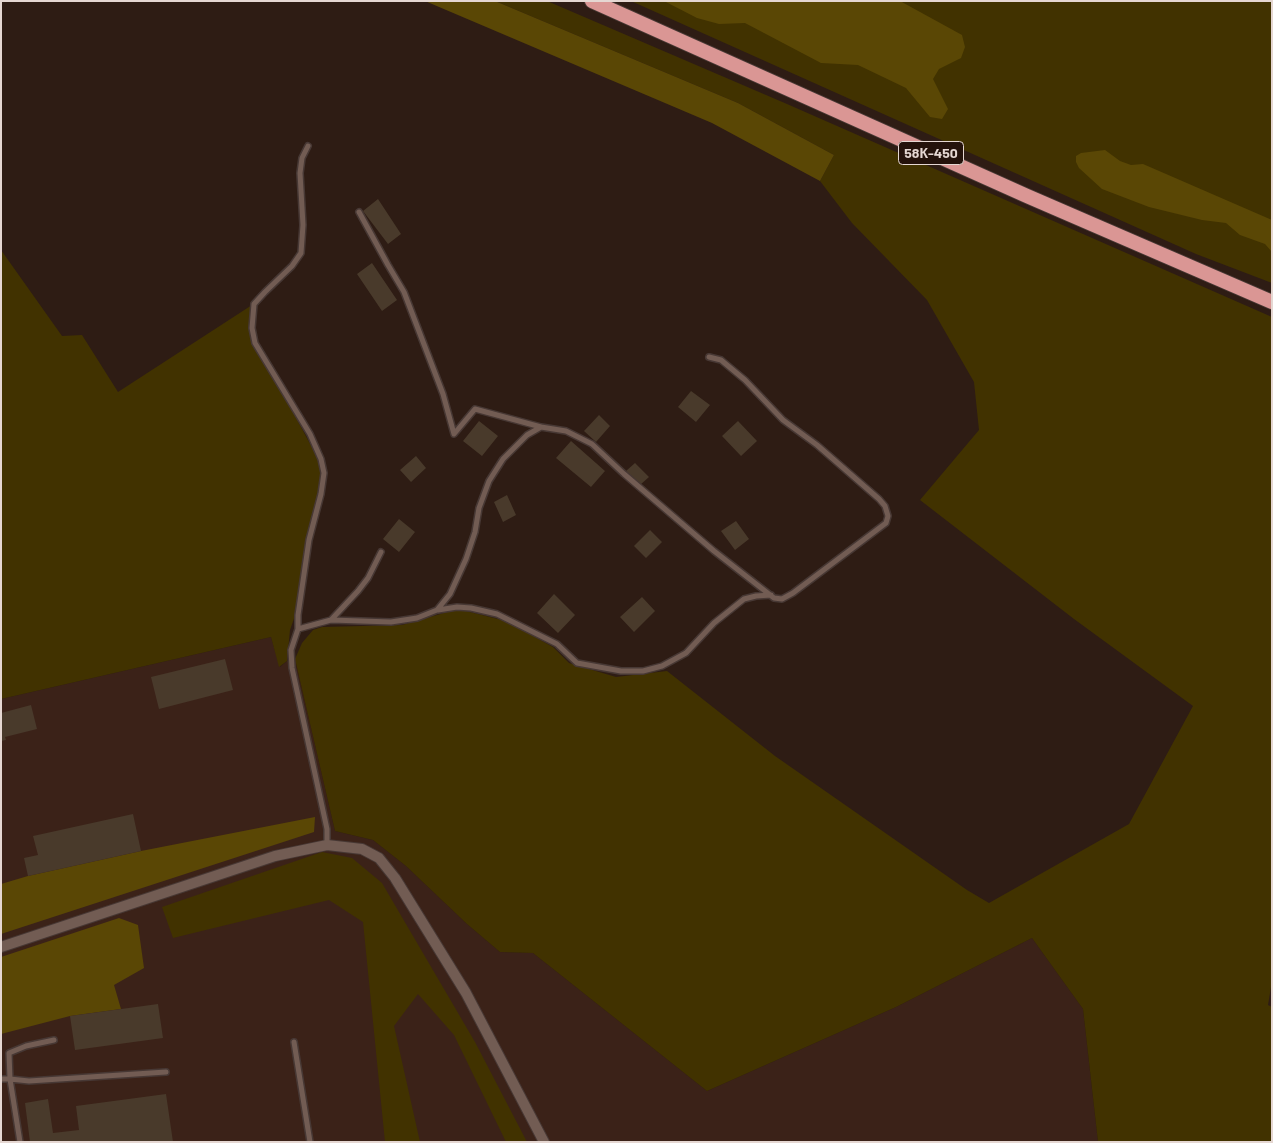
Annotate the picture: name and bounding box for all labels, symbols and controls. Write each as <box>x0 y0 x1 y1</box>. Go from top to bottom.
road number: 58К-450 <box>898 142 964 164</box>

